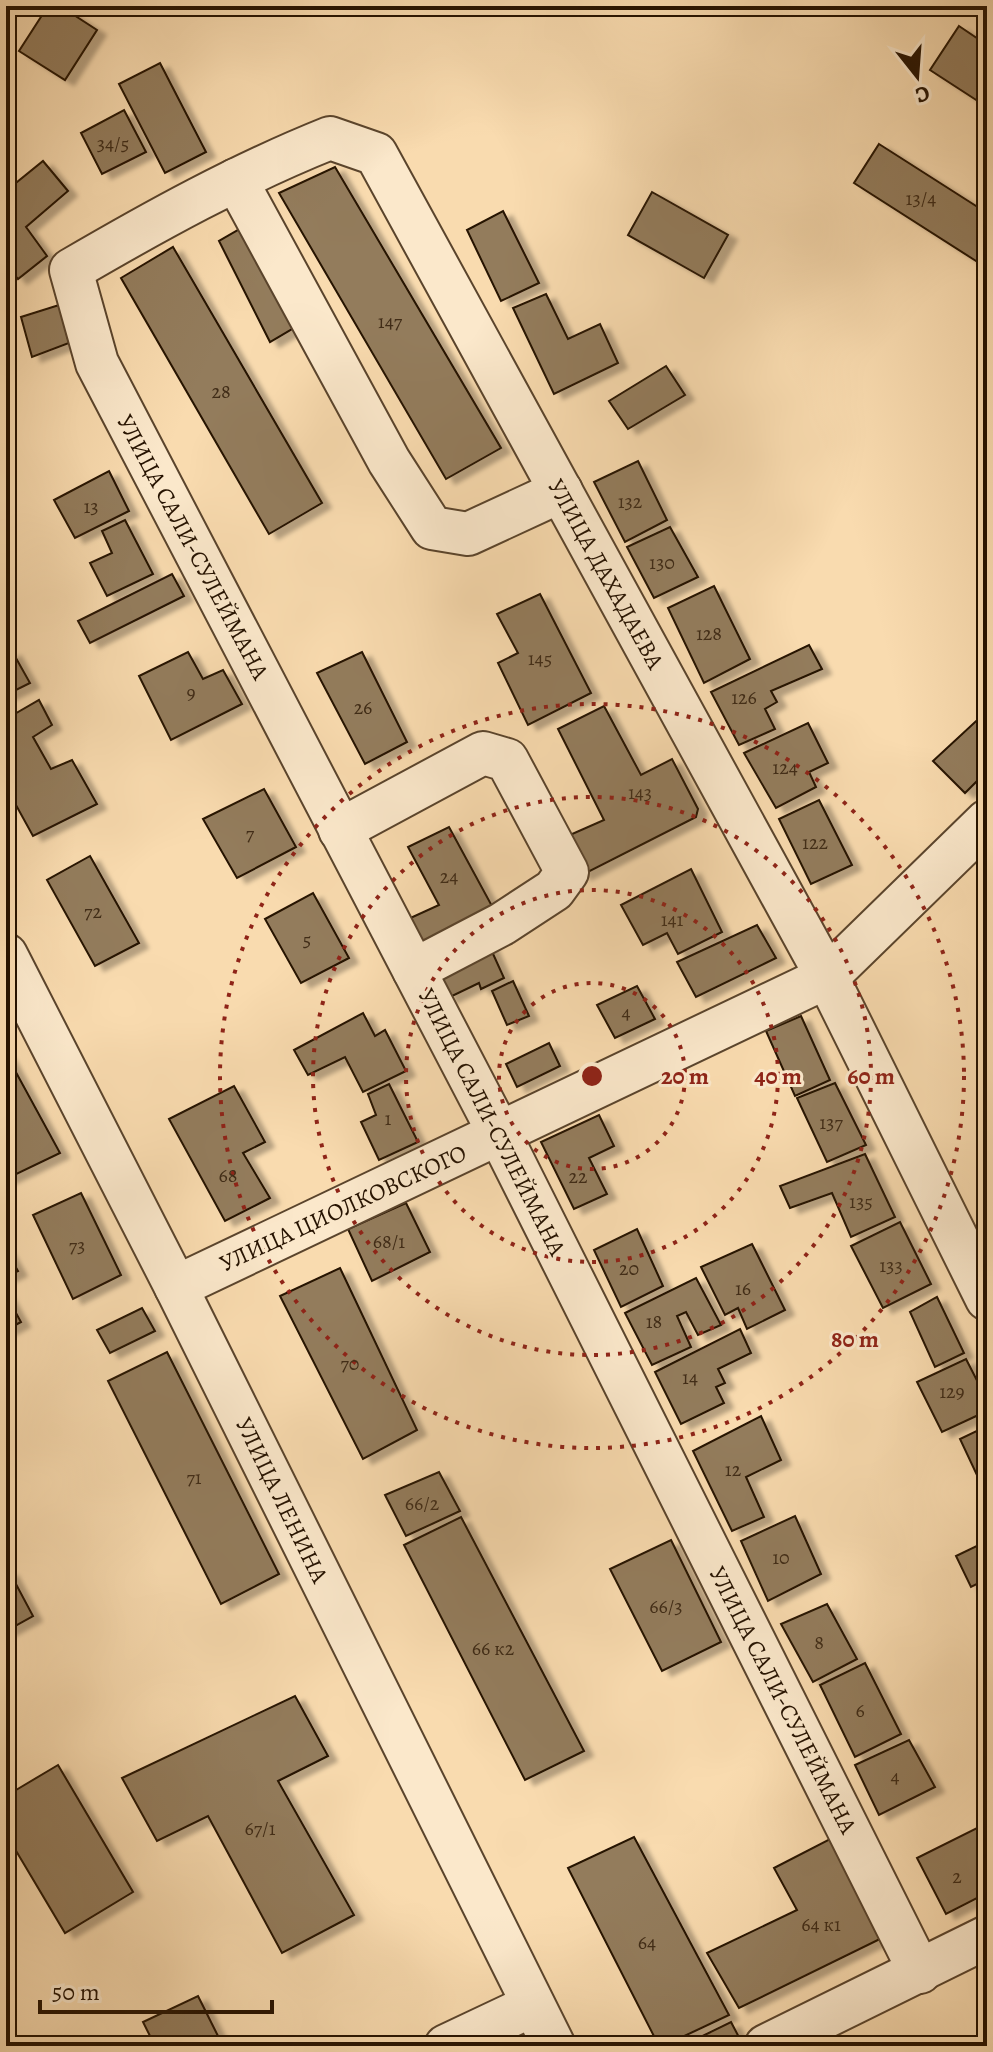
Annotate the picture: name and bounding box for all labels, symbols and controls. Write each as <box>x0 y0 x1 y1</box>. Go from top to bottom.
north arrow <box>877 36 957 116</box>
text: С <box>912 78 933 110</box>
house number: 34/5 <box>97 130 129 157</box>
house number: 13/4 <box>906 185 936 212</box>
house number: 147 <box>378 308 403 335</box>
house number: 28 <box>211 378 231 405</box>
street label: УЛИЦА САЛИ-СУЛЕЙМАНА <box>109 409 277 686</box>
street label: УЛИЦА ДАХАДАЕВА <box>540 473 672 676</box>
house number: 132 <box>618 488 643 515</box>
house number: 13 <box>83 493 99 520</box>
house number: 130 <box>649 549 675 576</box>
house number: 128 <box>696 620 722 647</box>
house number: 145 <box>528 645 552 672</box>
house number: 9 <box>186 679 196 706</box>
house number: 126 <box>731 684 757 711</box>
house number: 26 <box>354 694 372 721</box>
house number: 124 <box>772 754 798 781</box>
house number: 143 <box>628 779 652 806</box>
house number: 7 <box>246 820 255 847</box>
house number: 122 <box>802 829 828 856</box>
house number: 24 <box>440 863 458 890</box>
house number: 72 <box>84 898 102 925</box>
house number: 141 <box>661 906 684 933</box>
house number: 5 <box>303 926 311 953</box>
street label: УЛИЦА САЛИ-СУЛЕЙМАНА <box>411 983 574 1262</box>
house number: 4 <box>621 999 631 1026</box>
text: 20 m <box>661 1060 709 1092</box>
text: 40 m <box>754 1060 802 1092</box>
text: 60 m <box>847 1060 895 1092</box>
centre of rings <box>578 1062 606 1090</box>
house number: 1 <box>385 1105 392 1132</box>
house number: 137 <box>819 1109 843 1136</box>
street label: УЛИЦА ЦИОЛКОВСКОГО <box>214 1137 472 1279</box>
house number: 68 <box>219 1162 237 1189</box>
house number: 22 <box>569 1163 588 1190</box>
house number: 135 <box>849 1188 873 1215</box>
house number: 68/1 <box>373 1228 405 1255</box>
house number: 73 <box>69 1232 85 1259</box>
house number: 133 <box>879 1252 903 1279</box>
house number: 20 <box>619 1255 639 1282</box>
house number: 16 <box>735 1275 751 1302</box>
house number: 18 <box>646 1308 662 1335</box>
text: 80 m <box>831 1323 879 1355</box>
house number: 70 <box>340 1350 360 1377</box>
house number: 14 <box>682 1364 698 1391</box>
house number: 129 <box>939 1378 965 1405</box>
street label: УЛИЦА ЛЕНИНА <box>228 1412 336 1589</box>
house number: 12 <box>725 1456 742 1483</box>
house number: 71 <box>186 1464 202 1491</box>
house number: 66/2 <box>405 1490 440 1517</box>
house number: 10 <box>772 1544 790 1571</box>
street label: УЛИЦА САЛИ-СУЛЕЙМАНА <box>702 1561 865 1840</box>
house number: 66/3 <box>649 1593 683 1620</box>
house number: 8 <box>814 1629 824 1656</box>
house number: 66 к2 <box>472 1635 515 1662</box>
house number: 6 <box>855 1697 865 1724</box>
house number: 4 <box>890 1763 900 1790</box>
house number: 67/1 <box>244 1815 276 1842</box>
house number: 2 <box>952 1863 962 1890</box>
house number: 64 к1 <box>801 1911 841 1938</box>
house number: 64 <box>638 1929 656 1956</box>
scale bar <box>40 1964 272 2014</box>
text: 50 m <box>52 1976 100 2008</box>

